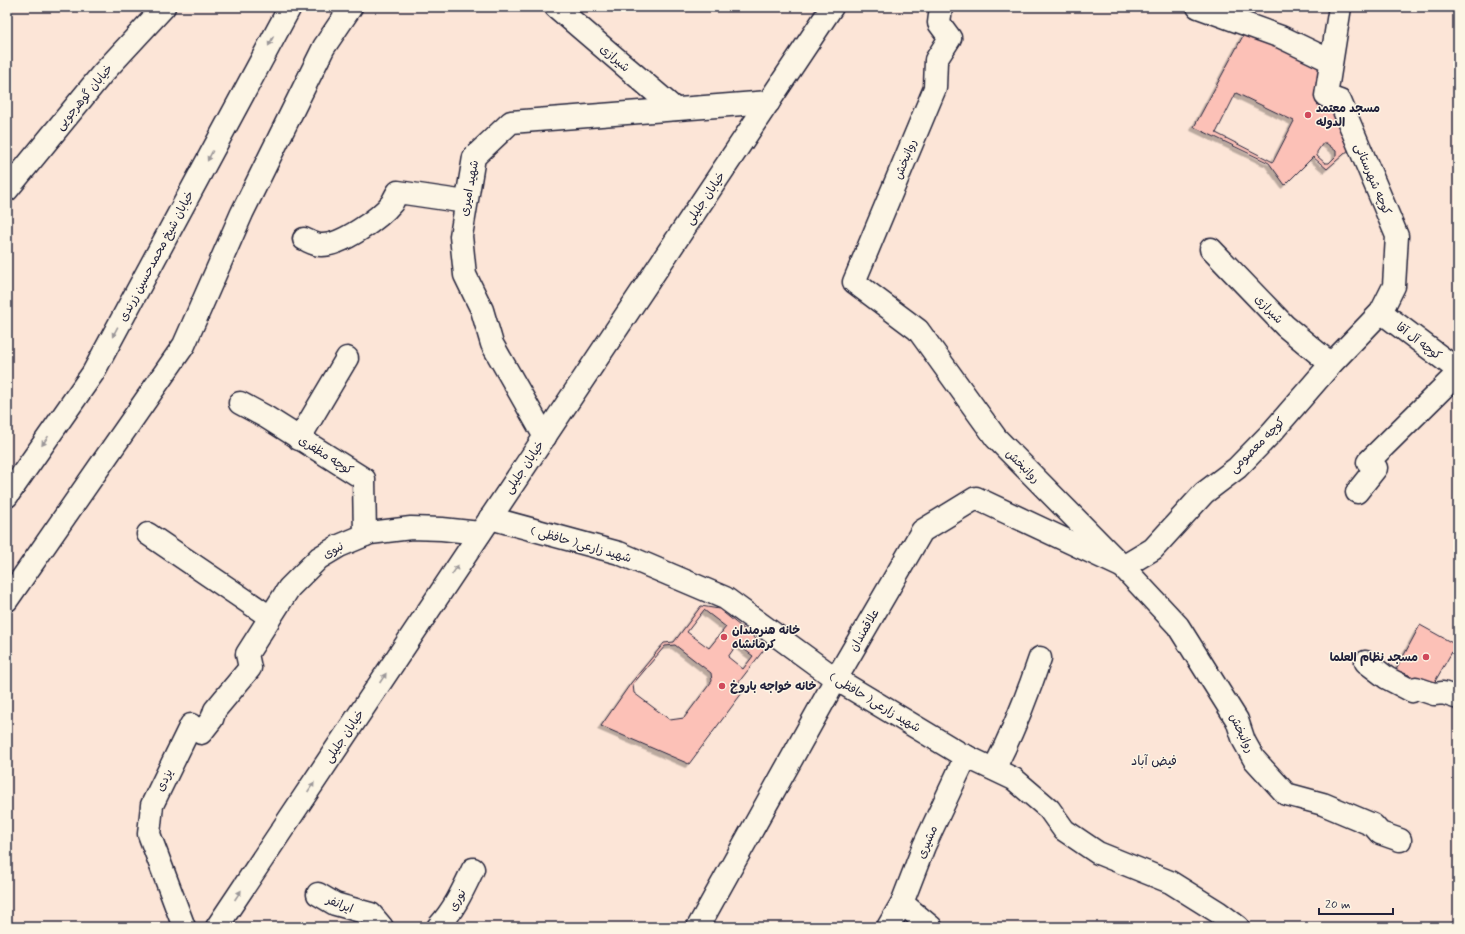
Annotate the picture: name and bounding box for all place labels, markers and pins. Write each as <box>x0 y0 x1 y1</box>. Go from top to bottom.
place label: مسجد معتمد الدوله <box>1316 101 1380 131</box>
marker: مسجد معتمد الدوله <box>1303 110 1313 120</box>
place label: خانه هنرمندان کرمانشاه <box>732 623 800 653</box>
marker: خانه هنرمندان کرمانشاه <box>719 632 729 642</box>
place label: مسجد نظام العلما <box>1330 650 1418 666</box>
marker: مسجد نظام العلما <box>1421 652 1431 662</box>
place label: خانه خواجه باروخ <box>730 679 817 695</box>
marker: خانه خواجه باروخ <box>717 681 727 691</box>

